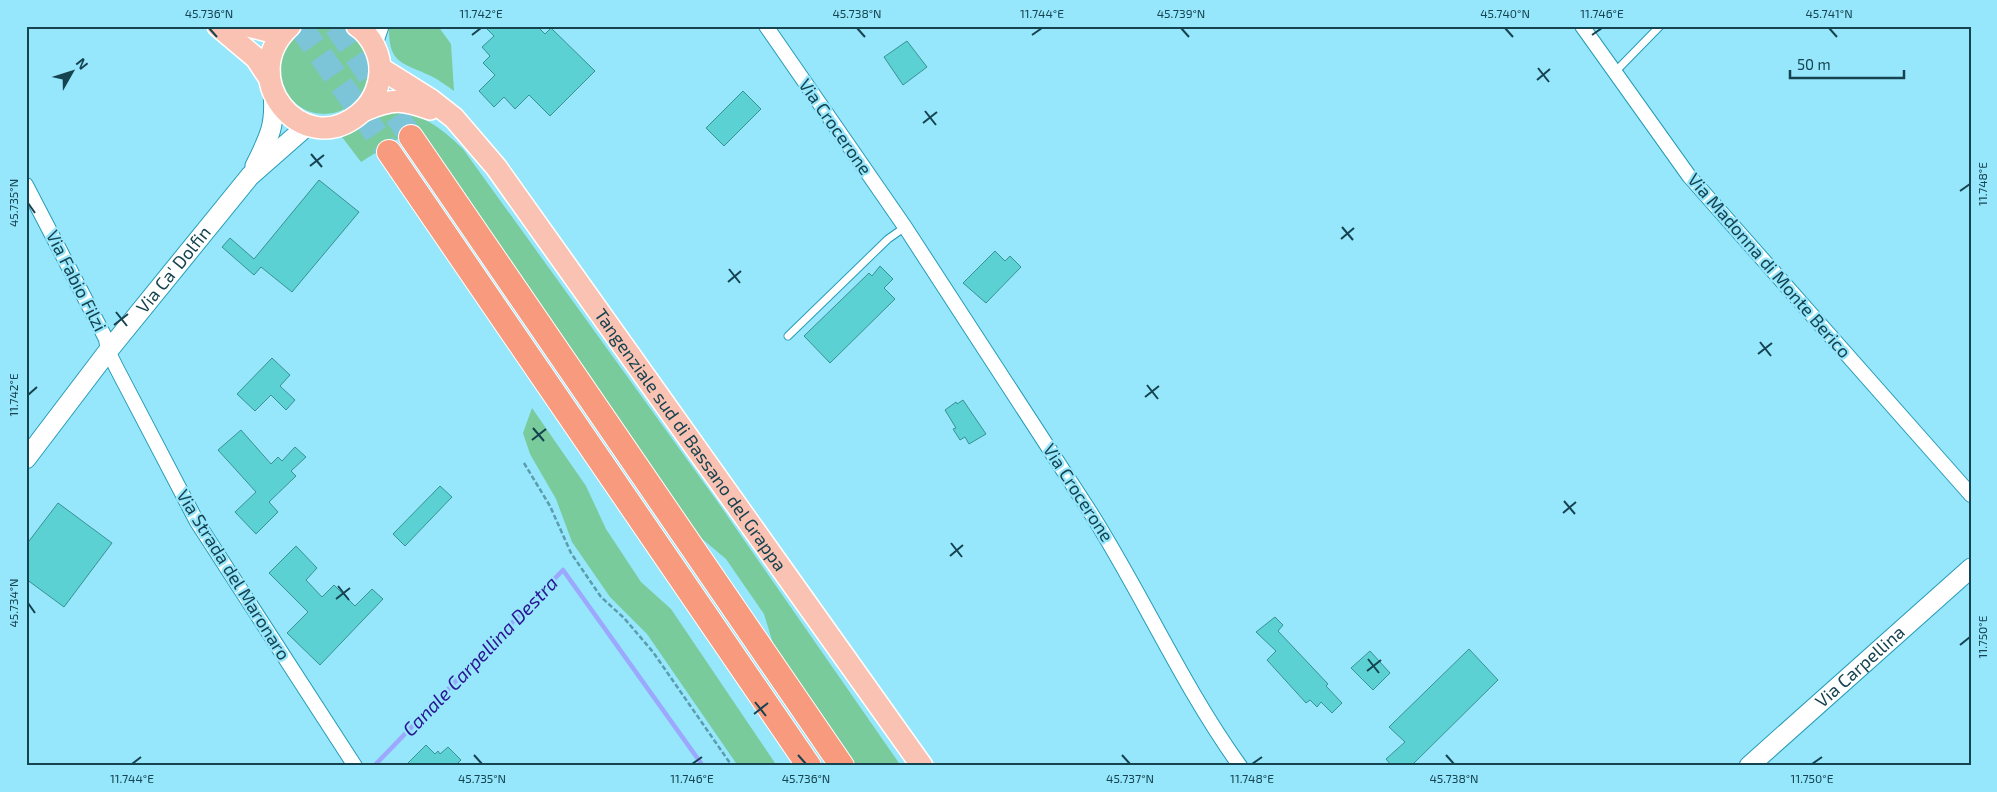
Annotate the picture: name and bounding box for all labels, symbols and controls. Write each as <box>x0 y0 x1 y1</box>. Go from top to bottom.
text: 45.736°N <box>185 6 233 20</box>
text: 11.742°E <box>459 6 503 20</box>
text: 45.738°N <box>832 6 882 20</box>
text: 11.744°E <box>1020 6 1064 20</box>
text: 45.739°N <box>1157 6 1205 20</box>
text: 45.740°N <box>1480 6 1530 20</box>
text: 11.746°E <box>1580 6 1624 20</box>
text: 45.741°N <box>1805 6 1853 20</box>
north arrow <box>48 48 98 98</box>
scale bar <box>1790 48 1903 80</box>
text: N <box>73 54 92 73</box>
text: 50 m <box>1797 55 1831 73</box>
street label: Via Crocerone <box>795 74 877 179</box>
text: 11.748°E <box>1975 162 1989 206</box>
street label: Via Madonna di Monte Berico <box>1684 168 1856 362</box>
text: 45.735°N <box>6 179 20 227</box>
street label: Via Ca' Dolfin <box>131 221 215 317</box>
street label: Via Fabio Filzi <box>42 226 112 335</box>
street label: Tangenziale sud di Bassano del Grappa <box>590 304 792 575</box>
text: 11.742°E <box>6 373 20 417</box>
street label: Via Crocerone <box>1039 439 1119 546</box>
street label: Via Strada del Maronaro <box>172 485 295 664</box>
water label: Canale Carpellina Destra <box>397 571 562 740</box>
text: 45.734°N <box>6 578 20 628</box>
text: 11.750°E <box>1975 615 1989 658</box>
street label: Via Carpellina <box>1810 620 1909 712</box>
text: 11.744°E <box>110 771 154 785</box>
text: 45.735°N <box>458 771 506 785</box>
text: 11.746°E <box>670 771 714 785</box>
text: 45.736°N <box>782 771 830 785</box>
text: 45.737°N <box>1106 771 1154 785</box>
text: 11.748°E <box>1230 771 1274 785</box>
text: 45.738°N <box>1429 771 1479 785</box>
text: 11.750°E <box>1791 771 1834 785</box>

